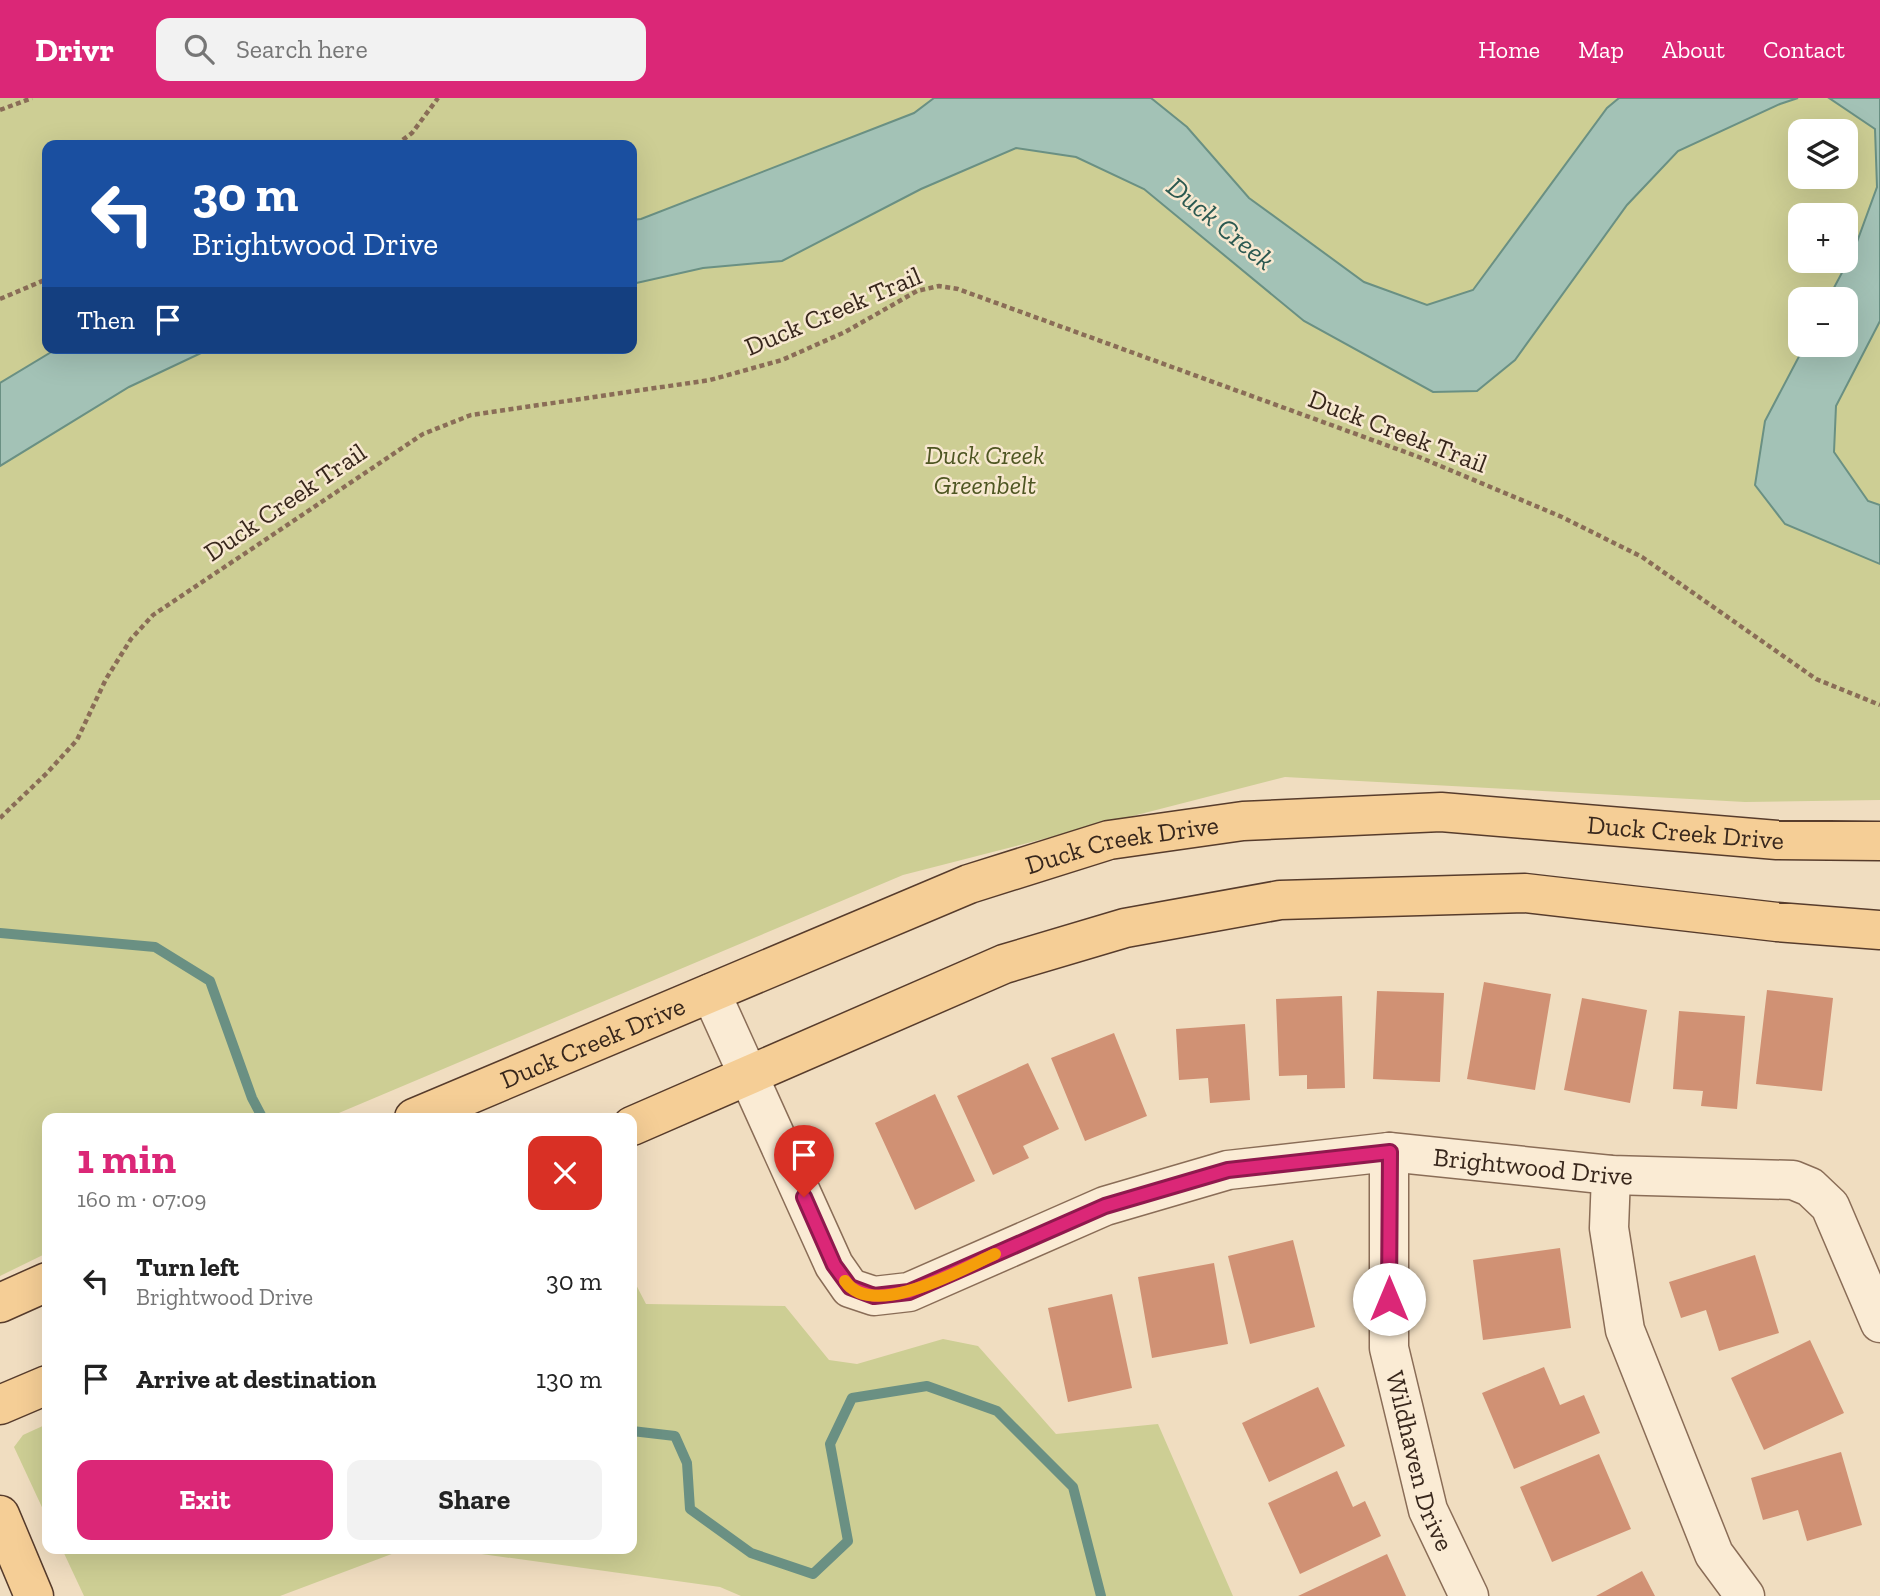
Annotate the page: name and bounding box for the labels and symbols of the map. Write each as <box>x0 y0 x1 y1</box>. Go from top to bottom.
water label: Duck Creek <box>1160 170 1281 277</box>
street label: Duck Creek Trail <box>740 259 926 363</box>
street label: Duck Creek Trail <box>1304 382 1492 480</box>
street label: Duck Creek Trail <box>198 436 372 568</box>
park label: Duck Creek Greenbelt <box>925 439 1045 501</box>
street label: Duck Creek Drive <box>1586 808 1784 856</box>
street label: Duck Creek Drive <box>1021 809 1221 881</box>
street label: Duck Creek Drive <box>496 990 690 1096</box>
pin <box>774 1125 834 1197</box>
street label: Brightwood Drive <box>1432 1141 1633 1192</box>
position arrow <box>1352 1262 1426 1336</box>
street label: Wildhaven Drive <box>1379 1368 1461 1556</box>

